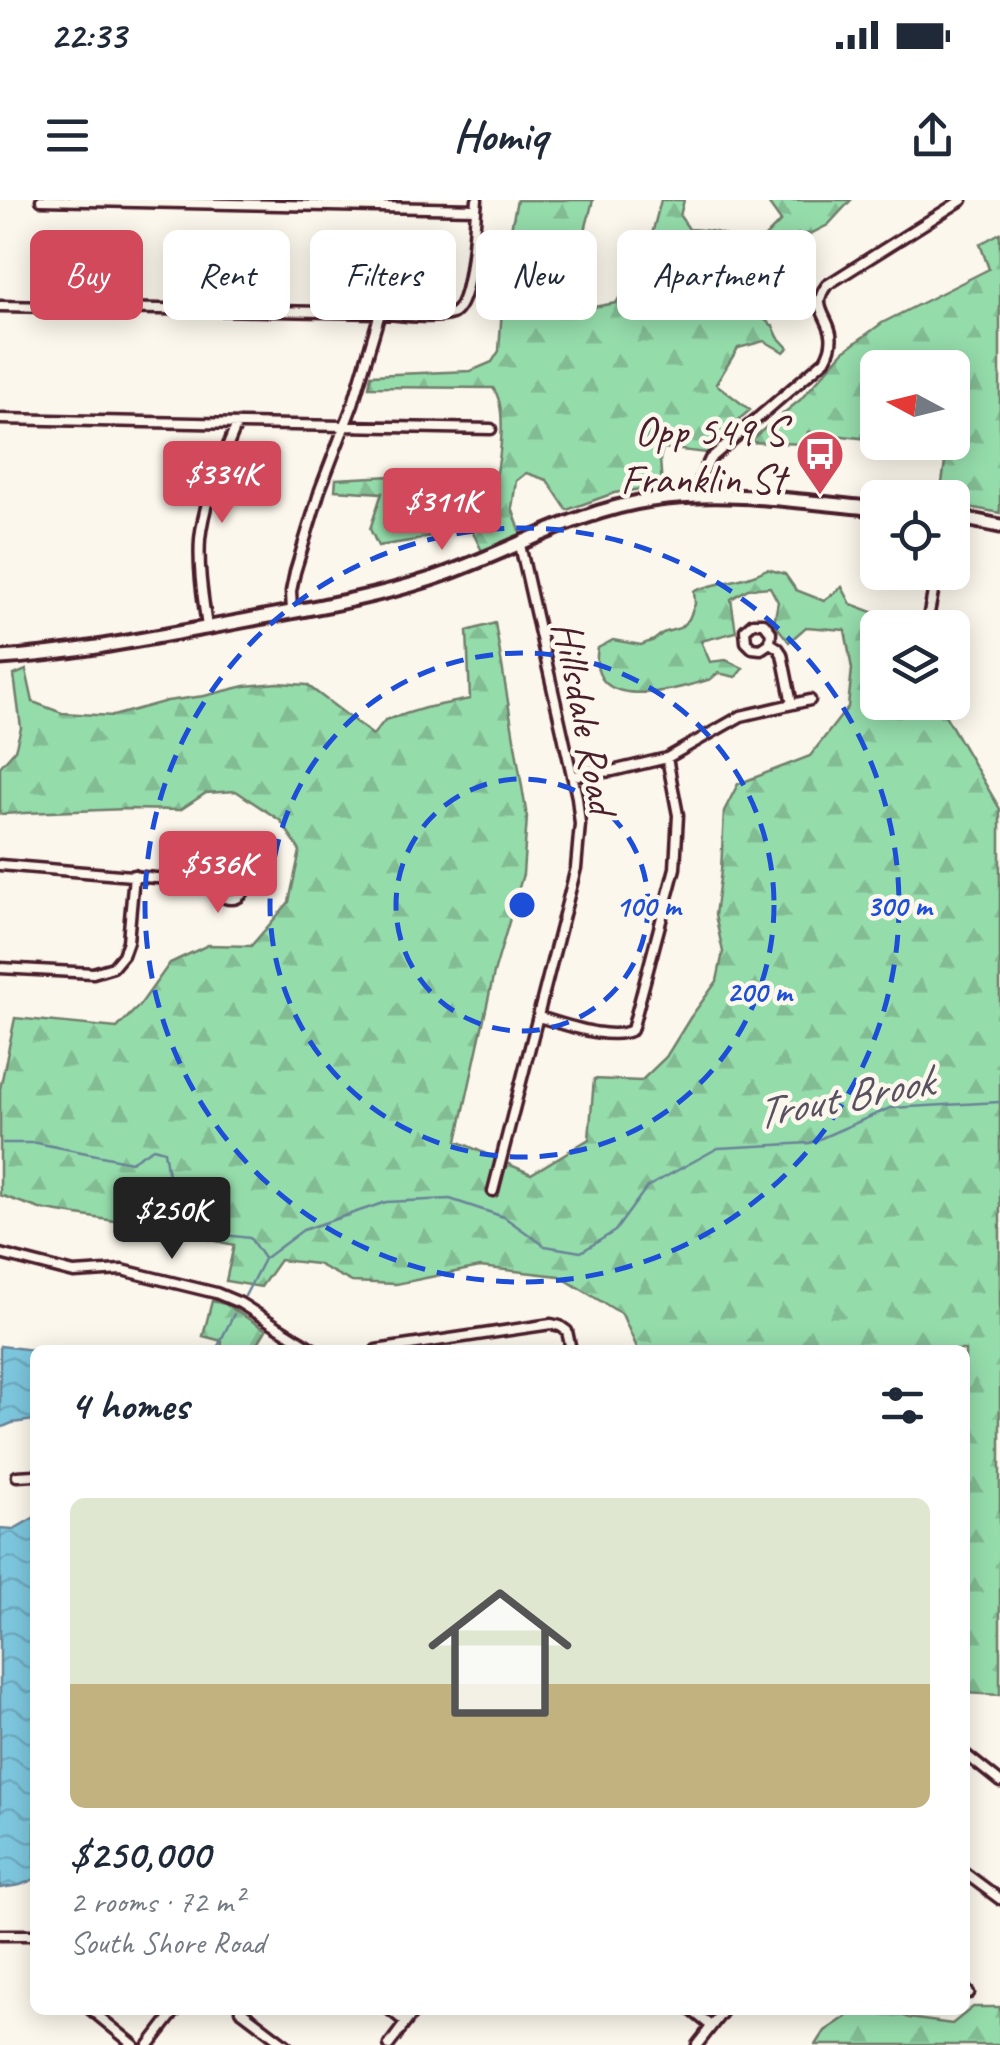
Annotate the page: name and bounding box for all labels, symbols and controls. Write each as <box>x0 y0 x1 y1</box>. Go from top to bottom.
text: 22:33 <box>50 12 126 59</box>
text: Homiq <box>453 107 547 164</box>
icon: menu <box>40 108 95 163</box>
icon: share <box>905 108 960 163</box>
chip: Buy <box>30 230 143 320</box>
chip: Rent <box>163 230 290 320</box>
chip: Filters <box>310 230 456 320</box>
chip: New <box>476 230 597 320</box>
chip: Apartment <box>617 230 816 320</box>
north arrow <box>860 350 970 460</box>
map controls <box>860 350 970 720</box>
place label: Opp 549 S Franklin St <box>621 405 793 506</box>
bus stop icon: Opp 549 S Franklin St <box>794 428 846 496</box>
pin: $334K <box>152 441 292 526</box>
text: $334K <box>185 453 259 494</box>
pin: $311K <box>372 468 512 553</box>
text: $311K <box>405 480 479 521</box>
button: locate <box>860 480 970 590</box>
button: layers <box>860 610 970 720</box>
street label: Hillsdale Road <box>540 617 630 823</box>
pin: $536K <box>148 831 288 916</box>
text: $536K <box>181 843 255 884</box>
centre of rings <box>504 887 540 923</box>
text: 100 m <box>616 887 683 925</box>
text: 300 m <box>867 887 934 925</box>
text: 200 m <box>727 973 794 1011</box>
water label: Trout Brook <box>750 1051 944 1143</box>
pin: $250K <box>102 1177 242 1262</box>
text: $250K <box>135 1189 209 1230</box>
icon: filters <box>875 1378 930 1433</box>
text: 4 homes <box>70 1379 189 1432</box>
icon: home <box>410 1563 590 1743</box>
text: $250,000 <box>70 1828 210 1881</box>
text: 2 rooms · 72 m² <box>70 1881 243 1922</box>
text: South Shore Road <box>70 1922 265 1963</box>

